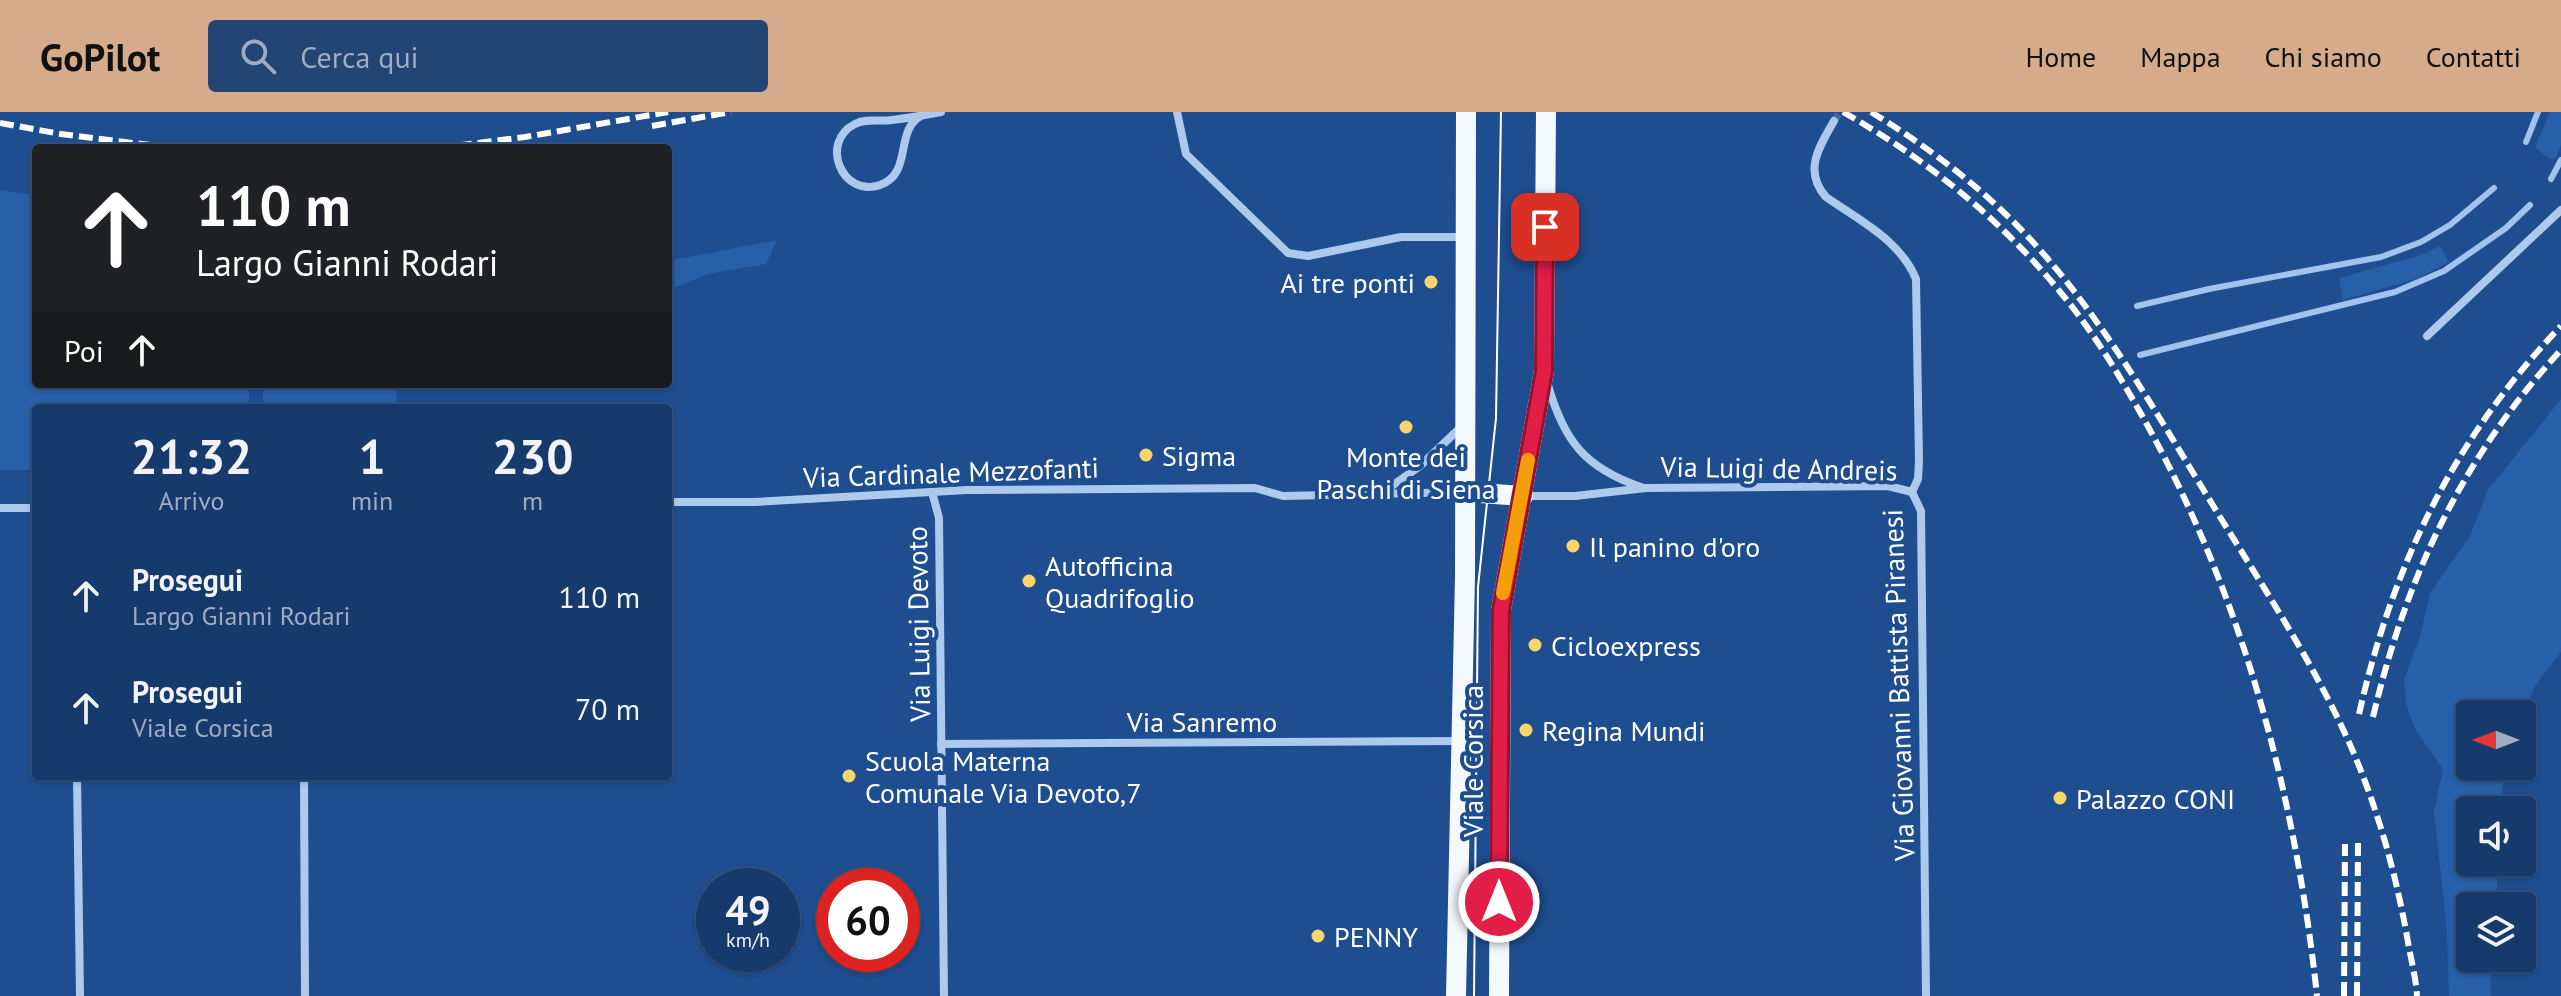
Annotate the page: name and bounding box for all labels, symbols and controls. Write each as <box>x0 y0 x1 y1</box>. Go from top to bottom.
search box <box>208 20 768 92</box>
text: GoPilot <box>40 32 160 81</box>
icon: search <box>236 34 280 78</box>
text: Cerca qui <box>300 37 419 76</box>
text: Home <box>2026 38 2096 75</box>
text: Mappa <box>2140 38 2221 75</box>
text: Chi siamo <box>2265 38 2382 75</box>
text: Contatti <box>2426 38 2521 75</box>
text: 110 m <box>196 169 351 241</box>
icon: ahead <box>64 176 168 280</box>
pin <box>1511 193 1579 261</box>
icon: arrive <box>1523 205 1567 249</box>
text: Largo Gianni Rodari <box>196 239 499 286</box>
place label: Ai tre ponti <box>1280 264 1415 301</box>
marker: Ai tre ponti <box>1422 273 1440 291</box>
icon: ahead <box>120 328 164 372</box>
text: Poi <box>64 331 104 370</box>
marker: Monte dei Paschi di Siena <box>1397 418 1415 436</box>
text: 21:32 <box>131 425 252 487</box>
text: 1 <box>358 425 386 487</box>
text: 230 <box>492 425 573 487</box>
place label: Sigma <box>1162 437 1236 474</box>
place label: Monte dei Paschi di Siena <box>1316 438 1496 507</box>
marker: Sigma <box>1137 446 1155 464</box>
street label: Via Luigi de Andreis <box>1659 447 1898 489</box>
street label: Via Cardinale Mezzofanti <box>802 448 1099 496</box>
text: Arrivo <box>158 484 224 517</box>
text: min <box>351 484 393 517</box>
text: m <box>522 484 543 517</box>
street label: Via Giovanni Battista Piranesi <box>1873 509 1923 862</box>
street label: Via Luigi Devoto <box>898 526 938 723</box>
place label: Il panino d'oro <box>1589 528 1760 565</box>
marker: Il panino d'oro <box>1564 537 1582 555</box>
place label: Autofficina Quadrifoglio <box>1045 547 1195 616</box>
text: Prosegui <box>132 560 243 599</box>
marker: Autofficina Quadrifoglio <box>1020 572 1038 590</box>
icon: ahead <box>64 574 108 618</box>
text: 110 m <box>559 577 640 616</box>
text: Largo Gianni Rodari <box>132 599 350 632</box>
place label: Cicloexpress <box>1551 627 1701 664</box>
marker: Cicloexpress <box>1526 636 1544 654</box>
text: Prosegui <box>132 672 243 711</box>
street label: Viale Corsica <box>1454 685 1491 838</box>
icon: ahead <box>64 686 108 730</box>
text: 70 m <box>575 689 640 728</box>
north arrow <box>2456 700 2536 780</box>
map controls <box>2456 700 2536 972</box>
street label: Via Sanremo <box>1126 703 1277 740</box>
text: Viale Corsica <box>132 711 274 744</box>
place label: Regina Mundi <box>1542 712 1706 749</box>
marker: Regina Mundi <box>1517 721 1535 739</box>
place label: Scuola Materna Comunale Via Devoto,7 <box>865 742 1141 811</box>
marker: Scuola Materna Comunale Via Devoto,7 <box>840 767 858 785</box>
place label: Palazzo CONI <box>2076 780 2235 817</box>
marker: Palazzo CONI <box>2051 789 2069 807</box>
button: sound <box>2456 796 2536 876</box>
position arrow <box>1457 860 1541 944</box>
speed limit sign: 60 <box>816 868 920 972</box>
text: 49 <box>725 884 771 936</box>
button: layers <box>2456 892 2536 972</box>
place label: PENNY <box>1334 918 1418 955</box>
text: km/h <box>726 927 770 953</box>
marker: PENNY <box>1309 927 1327 945</box>

